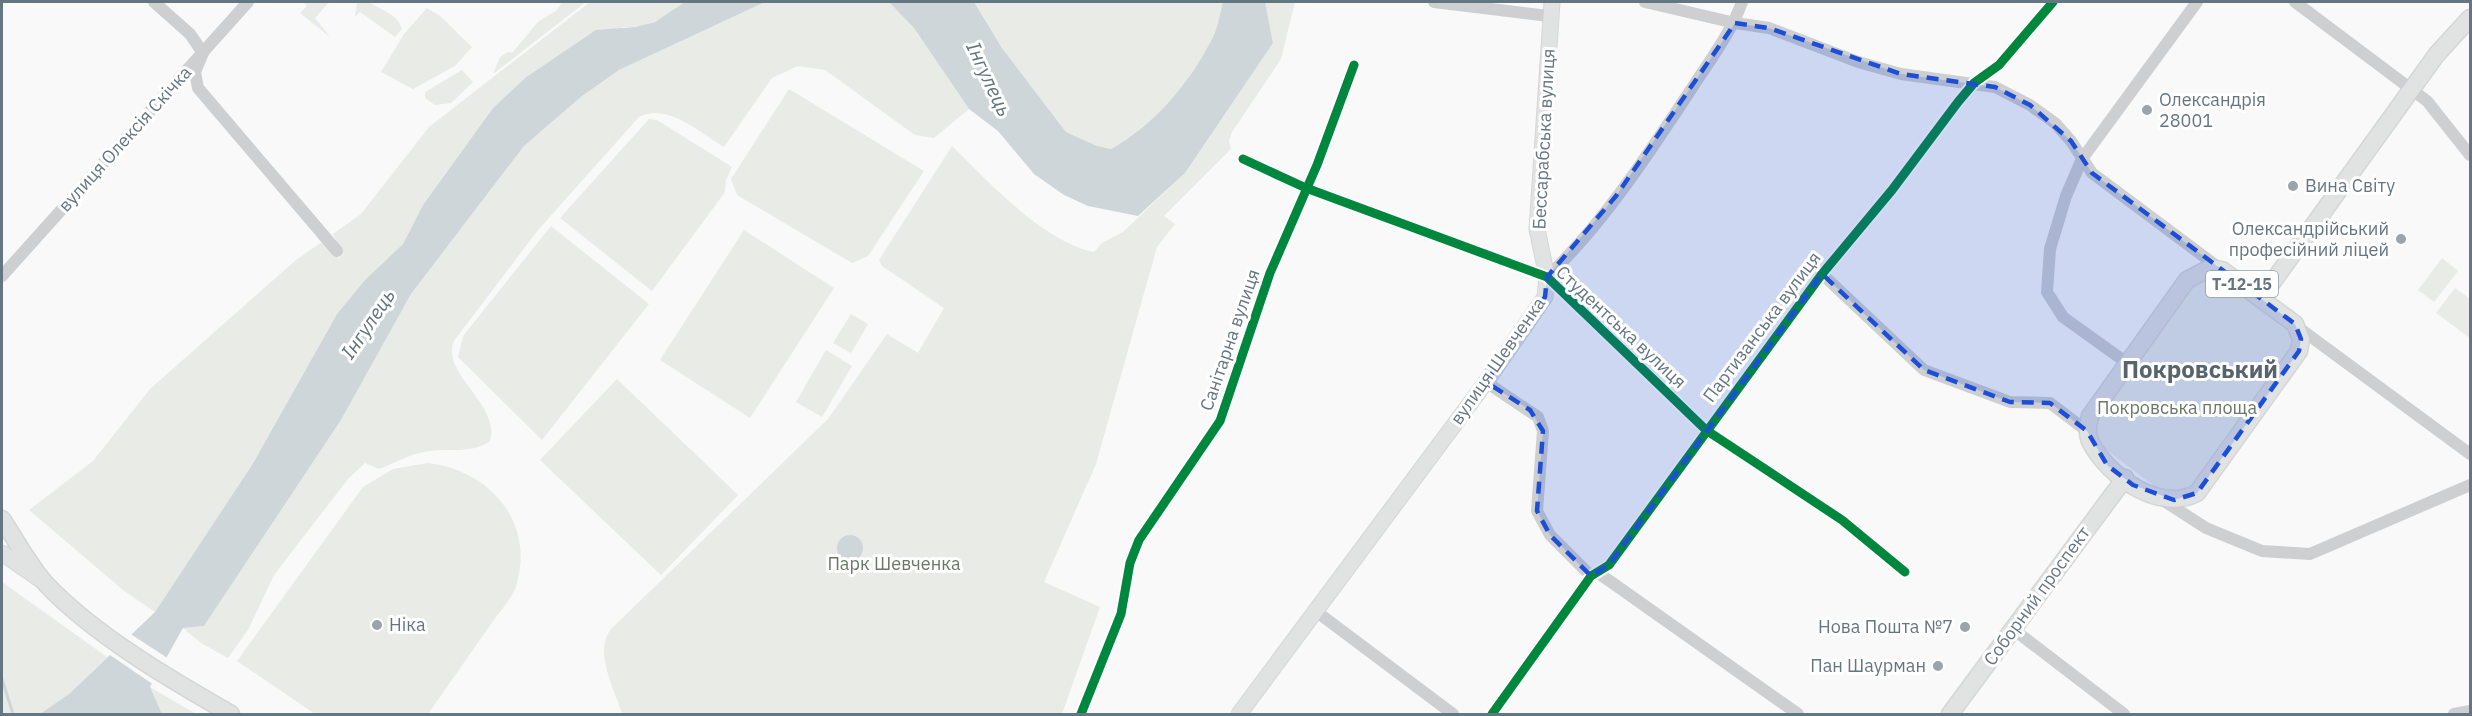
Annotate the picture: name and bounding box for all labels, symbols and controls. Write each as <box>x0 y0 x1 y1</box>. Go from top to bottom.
water label: Інгулець <box>960 37 1018 121</box>
street label: Бессарабська вулиця <box>1527 48 1560 230</box>
street label: вулиця Олексія Скічка <box>53 61 196 216</box>
place label: Олександрія 28001 <box>2159 88 2266 132</box>
marker: Олександрія 28001 <box>2140 103 2154 117</box>
place label: Вина Світу <box>2305 174 2395 197</box>
marker: Вина Світу <box>2286 179 2300 193</box>
place label: Олександрійський професійний ліцей <box>2229 217 2389 261</box>
marker: Олександрійський професійний ліцей <box>2394 232 2408 246</box>
street label: Партизанська вулиця <box>1698 247 1826 406</box>
street label: Студентська вулиця <box>1551 260 1691 393</box>
street label: Санітарна вулиця <box>1194 266 1265 414</box>
road number: Т-12-15 <box>2206 271 2278 297</box>
water label: Інгулець <box>334 283 401 364</box>
street label: вулиця Шевченка <box>1445 292 1550 429</box>
district label: Покровський <box>2122 353 2278 385</box>
park label: Покровська площа <box>2097 396 2257 419</box>
street label: Соборний проспект <box>1978 521 2095 670</box>
park label: Парк Шевченка <box>827 552 961 575</box>
place label: Ніка <box>389 613 426 636</box>
place label: Нова Пошта №7 <box>1818 615 1953 638</box>
marker: Ніка <box>370 618 384 632</box>
marker: Нова Пошта №7 <box>1958 620 1972 634</box>
place label: Пан Шаурман <box>1810 654 1926 677</box>
marker: Пан Шаурман <box>1931 659 1945 673</box>

